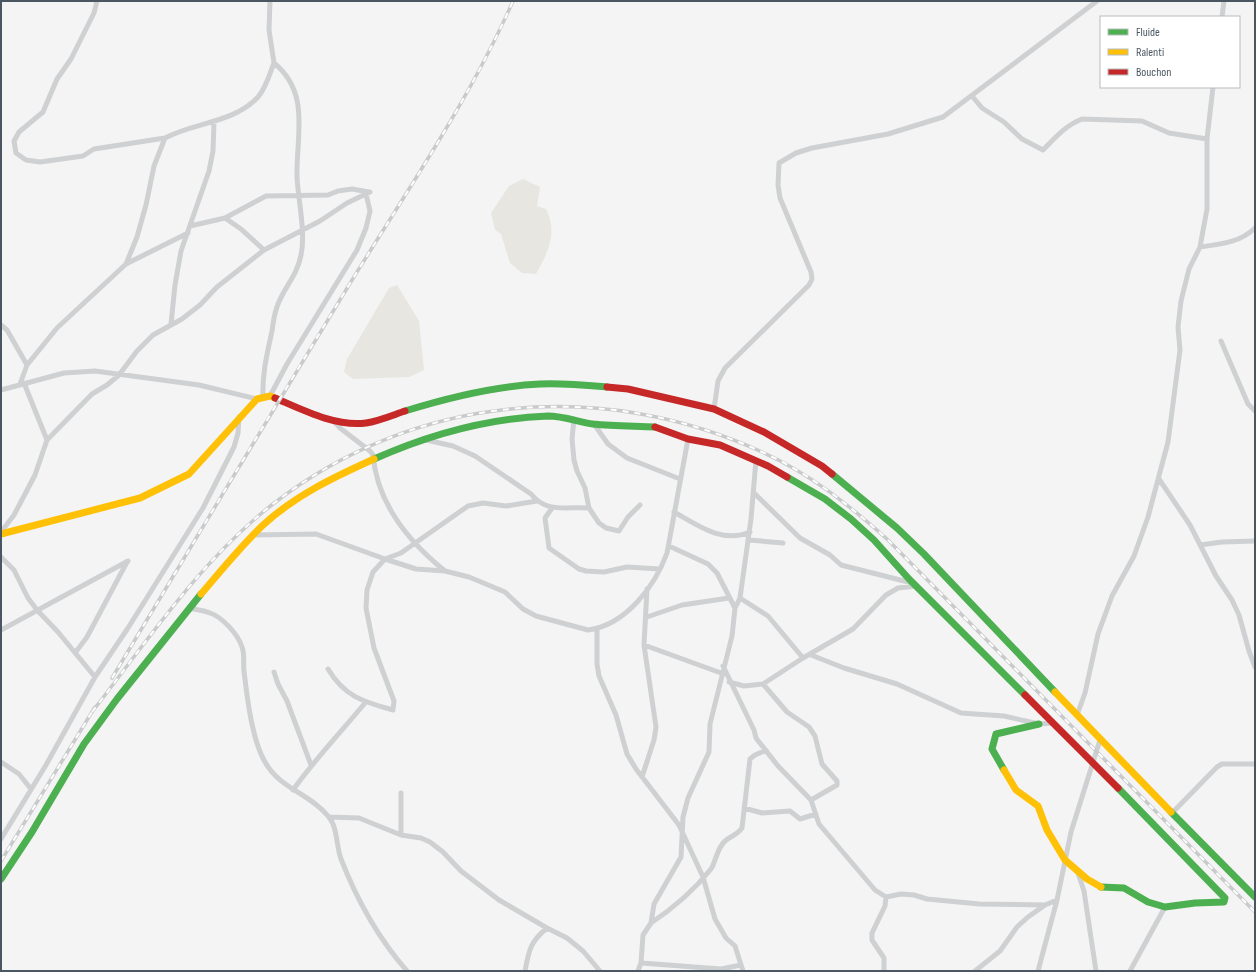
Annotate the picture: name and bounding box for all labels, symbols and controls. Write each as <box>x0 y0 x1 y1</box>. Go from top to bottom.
legend <box>1100 16 1240 88</box>
text: Fluide <box>1136 25 1160 40</box>
text: Ralenti <box>1136 45 1164 60</box>
text: Bouchon <box>1136 65 1171 80</box>

